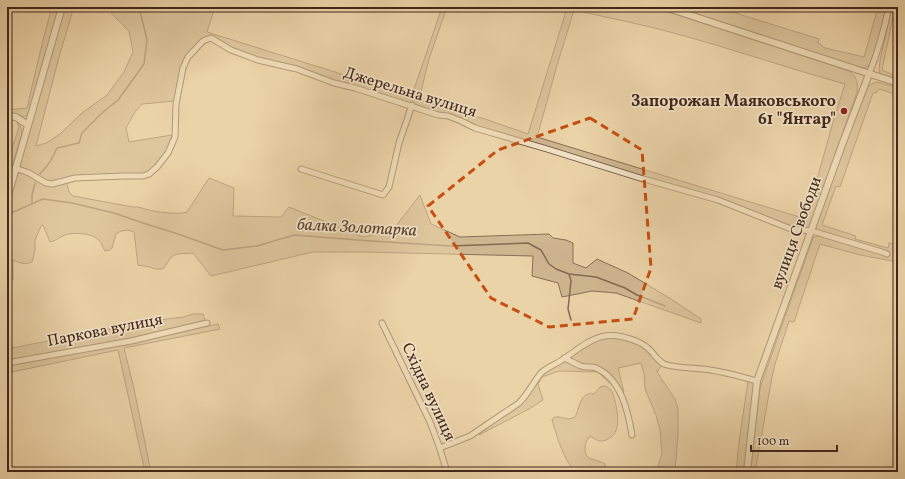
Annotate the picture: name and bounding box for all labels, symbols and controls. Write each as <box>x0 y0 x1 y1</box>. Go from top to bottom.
street label: Джерельна вулиця <box>341 62 479 124</box>
place label: Запорожан Маяковського 61 "Янтар" <box>631 91 836 131</box>
marker: Запорожан Маяковського 61 "Янтар" <box>839 106 849 116</box>
street label: вулиця Свободи <box>766 173 828 292</box>
water label: балка Золотарка <box>297 213 417 243</box>
street label: Паркова вулиця <box>45 309 165 353</box>
street label: Східна вулиця <box>396 339 460 445</box>
scale bar <box>751 427 837 453</box>
text: 100 m <box>757 434 790 450</box>

